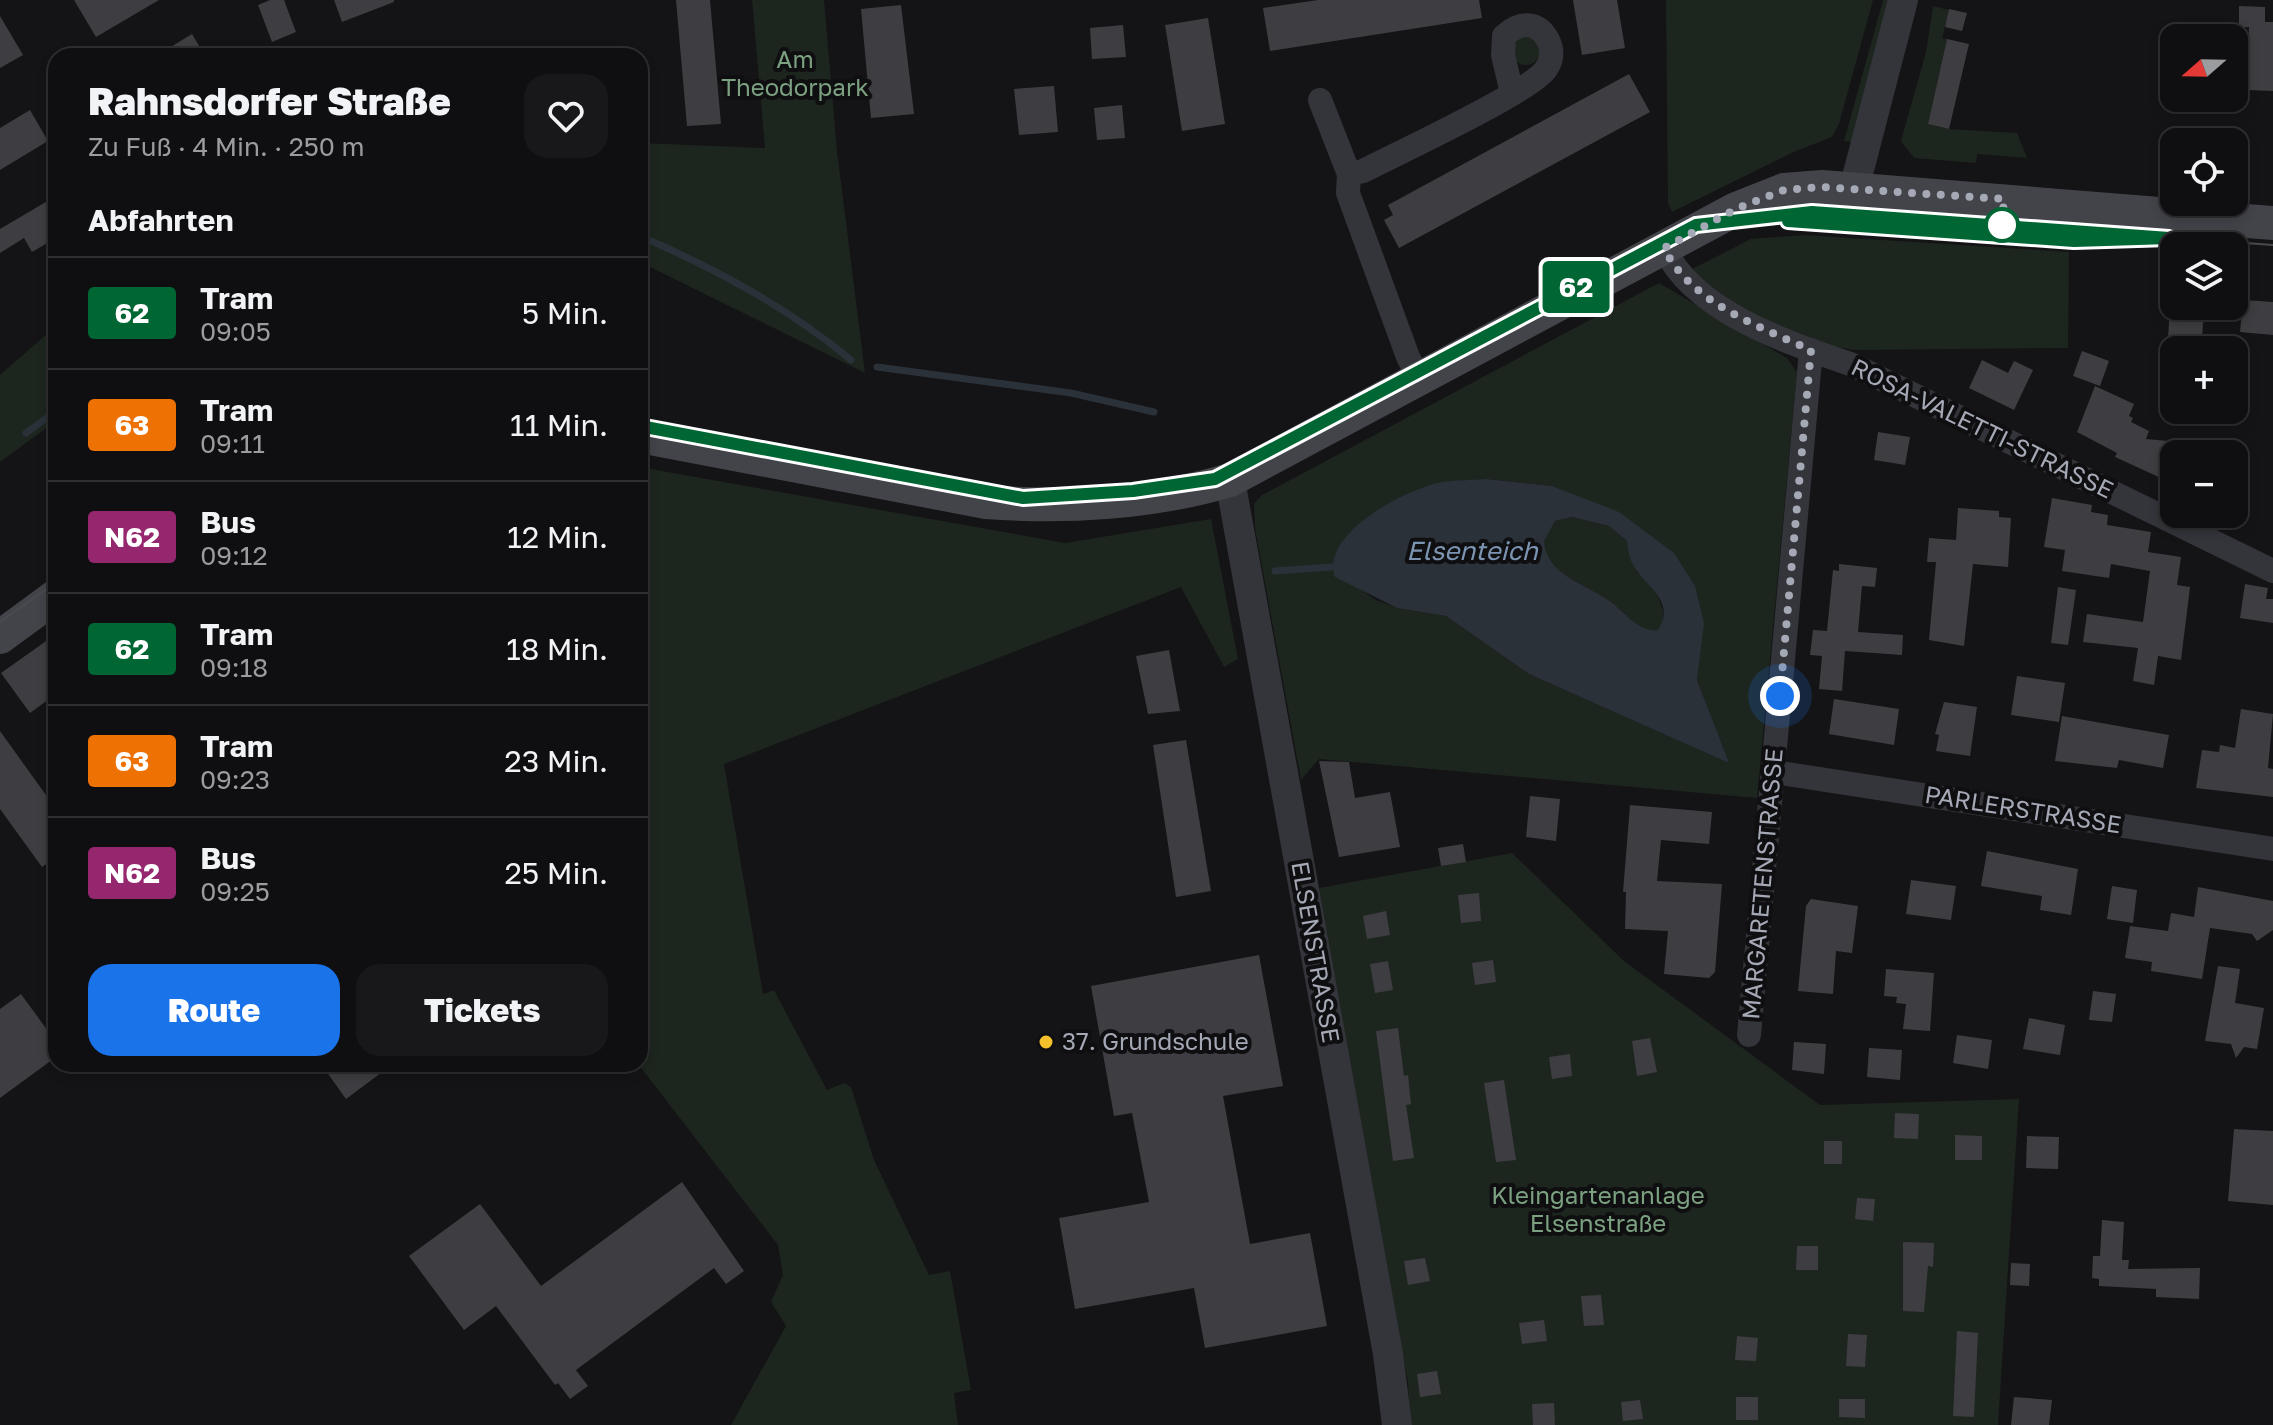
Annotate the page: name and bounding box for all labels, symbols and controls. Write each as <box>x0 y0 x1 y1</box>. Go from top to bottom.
north arrow <box>2160 24 2248 112</box>
map controls <box>2160 24 2248 528</box>
park label: Am Theodorpark <box>721 44 869 101</box>
button: heart <box>524 74 608 158</box>
text: Rahnsdorfer Straße <box>88 78 451 123</box>
button: locate <box>2160 128 2248 216</box>
text: Zu Fuß · 4 Min. · 250 m <box>88 131 364 162</box>
text: Abfahrten <box>88 202 234 238</box>
unlabelled marker <box>1985 208 2019 242</box>
button: layers <box>2160 232 2248 320</box>
line badge: 62 <box>1540 261 1612 313</box>
text: 62 <box>1559 270 1593 303</box>
text: Tram <box>200 280 273 316</box>
text: 5 Min. <box>522 295 608 331</box>
text: 62 <box>115 296 149 329</box>
text: 09:05 <box>200 316 271 347</box>
button: + <box>2160 336 2248 424</box>
street label: ROSA-VALETTI-STRASSE <box>1847 352 2118 504</box>
text: Tram <box>200 392 273 428</box>
text: 11 Min. <box>510 407 608 443</box>
text: 63 <box>115 408 149 441</box>
text: 09:11 <box>200 428 265 459</box>
button: − <box>2160 440 2248 528</box>
text: Bus <box>200 504 256 540</box>
text: 12 Min. <box>507 519 608 555</box>
text: N62 <box>104 520 160 553</box>
water label: Elsenteich <box>1406 535 1539 566</box>
text: 09:12 <box>200 540 267 571</box>
text: Tram <box>200 616 273 652</box>
text: 18 Min. <box>506 631 608 667</box>
text: 62 <box>115 632 149 665</box>
text: 09:18 <box>200 652 268 683</box>
your location <box>1760 676 1800 716</box>
text: Tram <box>200 728 273 764</box>
text: 23 Min. <box>504 743 608 779</box>
text: 63 <box>115 744 149 777</box>
street label: MARGARETENSTRASSE <box>1735 747 1788 1021</box>
text: 09:23 <box>200 764 270 795</box>
street label: PARLERSTRASSE <box>1923 779 2123 838</box>
text: Bus <box>200 840 256 876</box>
text: 25 Min. <box>504 855 608 891</box>
text: N62 <box>104 856 160 889</box>
street label: ELSENSTRASSE <box>1286 859 1347 1045</box>
text: 09:25 <box>200 876 270 907</box>
button: Route <box>88 964 340 1056</box>
button: Tickets <box>356 964 608 1056</box>
place label: 37. Grundschule <box>1062 1026 1249 1055</box>
marker: 37. Grundschule <box>1037 1033 1055 1051</box>
park label: Kleingartenanlage Elsenstraße <box>1491 1180 1705 1237</box>

